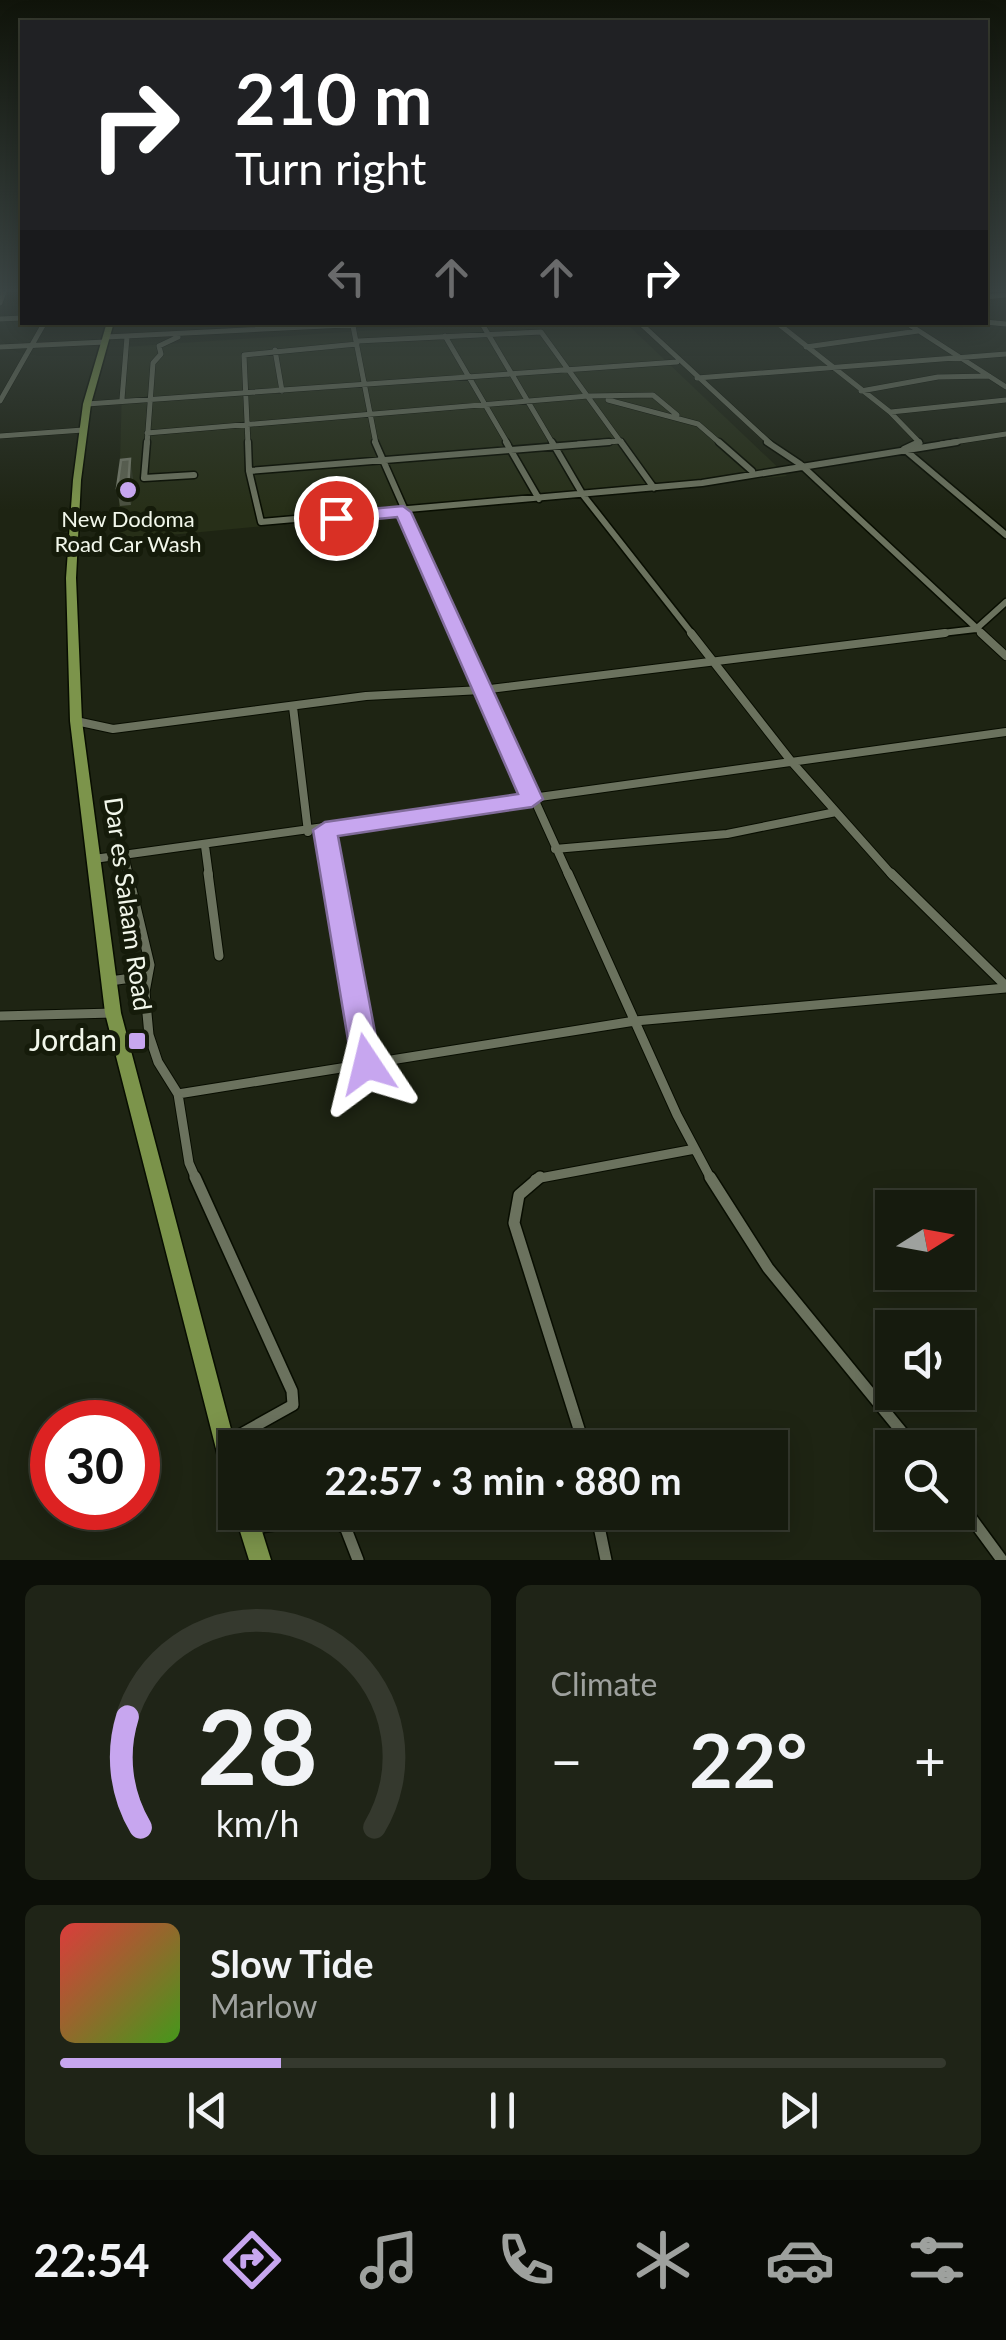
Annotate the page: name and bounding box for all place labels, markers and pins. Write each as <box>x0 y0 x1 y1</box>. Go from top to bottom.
pin <box>294 476 379 561</box>
marker: New Dodoma Road Car Wash <box>117 479 139 501</box>
place label: New Dodoma Road Car Wash <box>54 505 202 557</box>
place label: Jordan <box>29 1021 117 1057</box>
marker: Jordan <box>126 1030 148 1052</box>

